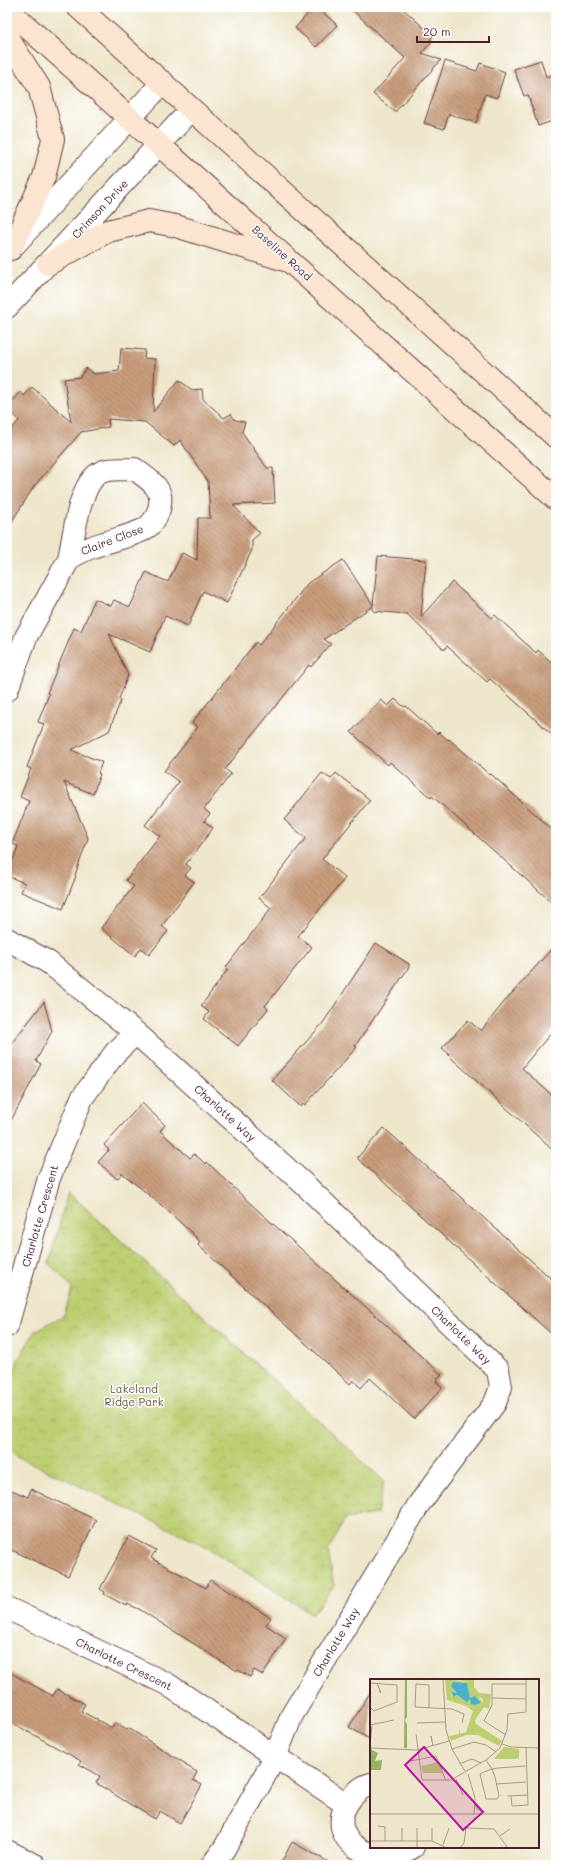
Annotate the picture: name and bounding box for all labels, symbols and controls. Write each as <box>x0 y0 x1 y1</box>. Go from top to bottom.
scale bar <box>417 18 489 44</box>
text: 20 m <box>423 23 451 39</box>
street label: Crimson Drive <box>68 176 131 242</box>
street label: Baseline Road <box>249 222 316 284</box>
street label: Claire Close <box>78 521 145 558</box>
street label: Charlotte Way <box>191 1081 260 1144</box>
street label: Charlotte Crescent <box>18 1163 61 1269</box>
street label: Charlotte Way <box>428 1302 495 1367</box>
park label: Lakeland Ridge Park <box>104 1381 164 1409</box>
street label: Charlotte Way <box>309 1604 362 1679</box>
street label: Charlotte Crescent <box>74 1634 175 1693</box>
inset map <box>370 1679 539 1848</box>

